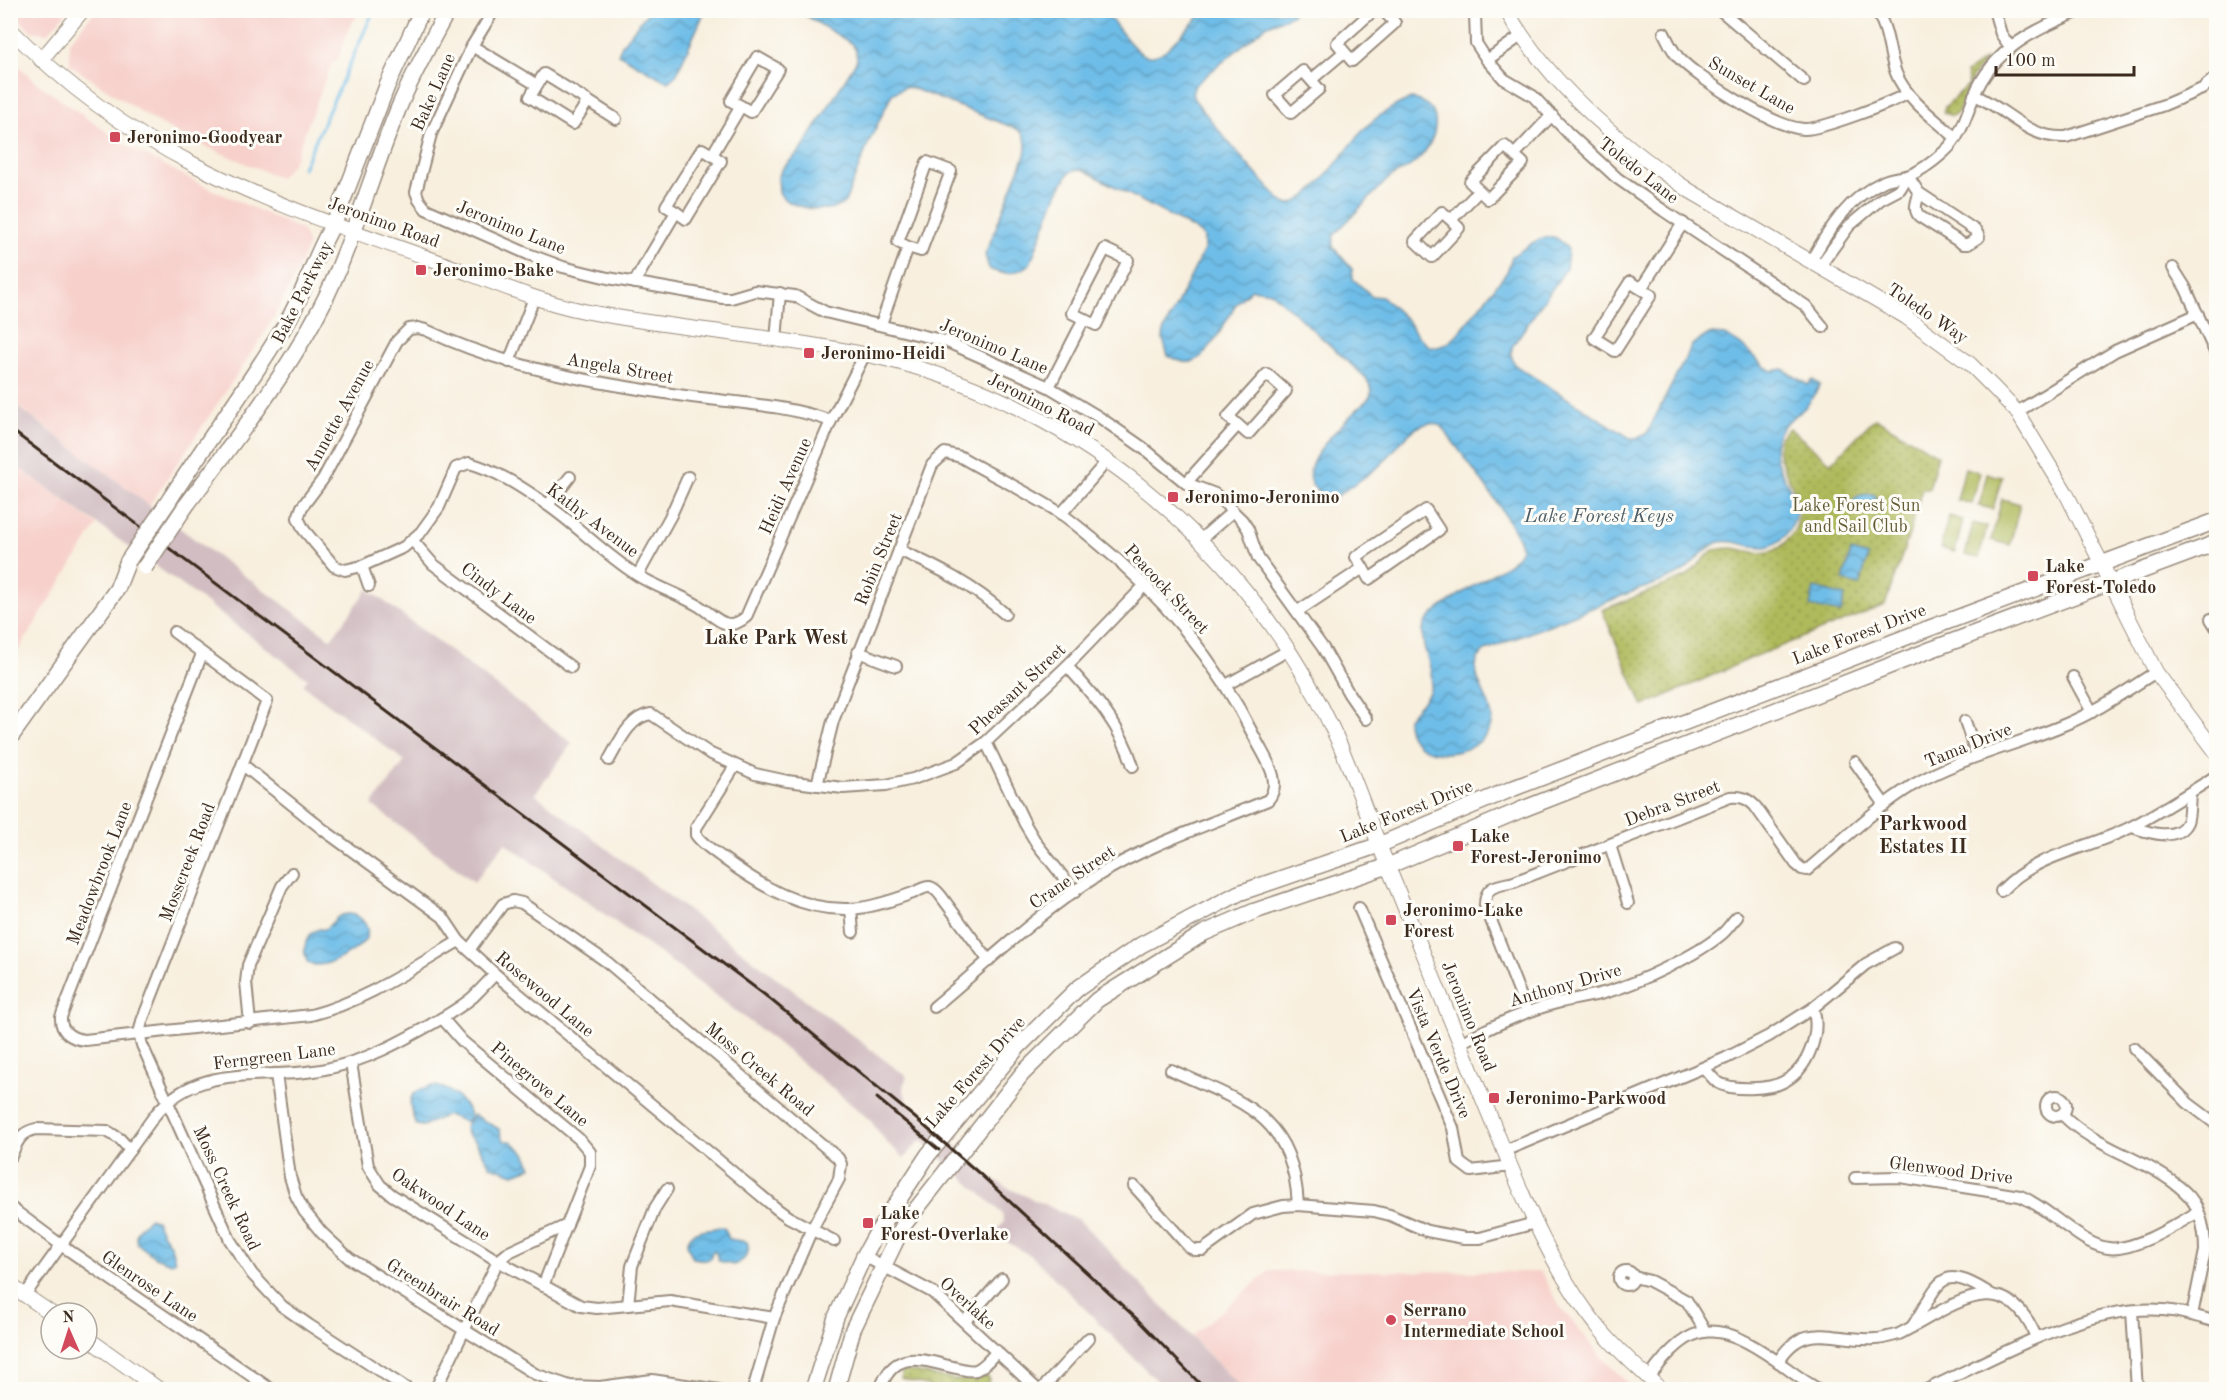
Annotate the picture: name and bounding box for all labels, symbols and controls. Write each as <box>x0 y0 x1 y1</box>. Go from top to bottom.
scale bar <box>1996 39 2134 77</box>
street label: Bake Lane <box>409 51 459 134</box>
text: 100 m <box>2005 52 2056 70</box>
street label: Sunset Lane <box>1705 54 1798 118</box>
place label: Jeronimo-Goodyear <box>127 129 283 147</box>
marker: Jeronimo-Goodyear <box>108 130 122 144</box>
street label: Toledo Lane <box>1595 134 1682 207</box>
street label: Jeronimo Road <box>325 194 442 251</box>
street label: Jeronimo Lane <box>453 198 568 258</box>
street label: Bake Parkway <box>269 238 337 347</box>
place label: Jeronimo-Bake <box>433 262 554 280</box>
marker: Jeronimo-Bake <box>414 263 428 277</box>
street label: Toledo Way <box>1884 280 1971 348</box>
street label: Jeronimo Lane <box>937 316 1051 378</box>
place label: Jeronimo-Heidi <box>821 345 945 363</box>
marker: Jeronimo-Heidi <box>802 346 816 360</box>
street label: Angela Street <box>565 351 675 387</box>
street label: Annette Avenue <box>302 357 378 474</box>
street label: Jeronimo Road <box>984 370 1097 440</box>
street label: Heidi Avenue <box>757 435 815 537</box>
street label: Kathy Avenue <box>543 480 642 561</box>
place label: Jeronimo-Jeronimo <box>1185 489 1339 507</box>
marker: Jeronimo-Jeronimo <box>1166 490 1180 504</box>
park label: Lake Forest Sun and Sail Club <box>1792 497 1921 536</box>
water label: Lake Forest Keys <box>1523 507 1674 527</box>
street label: Robin Street <box>852 510 906 608</box>
street label: Peacock Street <box>1120 541 1212 638</box>
place label: Lake Forest-Toledo <box>2045 558 2156 597</box>
street label: Cindy Lane <box>457 560 540 628</box>
marker: Lake Forest-Toledo <box>2026 569 2040 583</box>
street label: Lake Forest Drive <box>1790 601 1929 669</box>
district label: Lake Park West <box>704 629 848 649</box>
street label: Pheasant Street <box>966 641 1069 739</box>
street label: Tama Drive <box>1922 720 2015 772</box>
street label: Lake Forest Drive <box>1337 777 1475 847</box>
street label: Debra Street <box>1622 778 1723 830</box>
street label: Meadowbrook Lane <box>64 799 136 948</box>
street label: Mosscreek Road <box>157 800 219 924</box>
district label: Parkwood Estates II <box>1879 815 1967 858</box>
place label: Lake Forest-Jeronimo <box>1470 828 1602 867</box>
marker: Lake Forest-Jeronimo <box>1451 839 1465 853</box>
street label: Crane Street <box>1026 843 1119 913</box>
place label: Jeronimo-Lake Forest <box>1403 902 1523 941</box>
marker: Jeronimo-Lake Forest <box>1384 913 1398 927</box>
street label: Rosewood Lane <box>492 949 597 1041</box>
street label: Jeronimo Road <box>1438 959 1498 1074</box>
street label: Anthony Drive <box>1507 961 1624 1011</box>
street label: Vista Verde Drive <box>1402 986 1474 1121</box>
street label: Lake Forest Drive <box>923 1013 1029 1132</box>
street label: Moss Creek Road <box>702 1019 817 1120</box>
street label: Pinegrove Lane <box>487 1039 592 1131</box>
street label: Ferngreen Lane <box>212 1041 337 1073</box>
place label: Jeronimo-Parkwood <box>1506 1090 1667 1108</box>
marker: Jeronimo-Parkwood <box>1487 1091 1501 1105</box>
street label: Moss Creek Road <box>189 1123 263 1253</box>
street label: Glenwood Drive <box>1888 1154 2014 1188</box>
street label: Oakwood Lane <box>388 1165 493 1245</box>
place label: Lake Forest-Overlake <box>880 1205 1009 1244</box>
marker: Lake Forest-Overlake <box>861 1216 875 1230</box>
street label: Glenrose Lane <box>98 1248 201 1326</box>
street label: Greenbrair Road <box>383 1256 502 1340</box>
street label: Overlake <box>936 1274 999 1333</box>
north arrow <box>39 1301 99 1361</box>
place label: Serrano Intermediate School <box>1403 1302 1565 1341</box>
text: N <box>62 1310 76 1326</box>
marker: Serrano Intermediate School <box>1384 1313 1398 1327</box>

